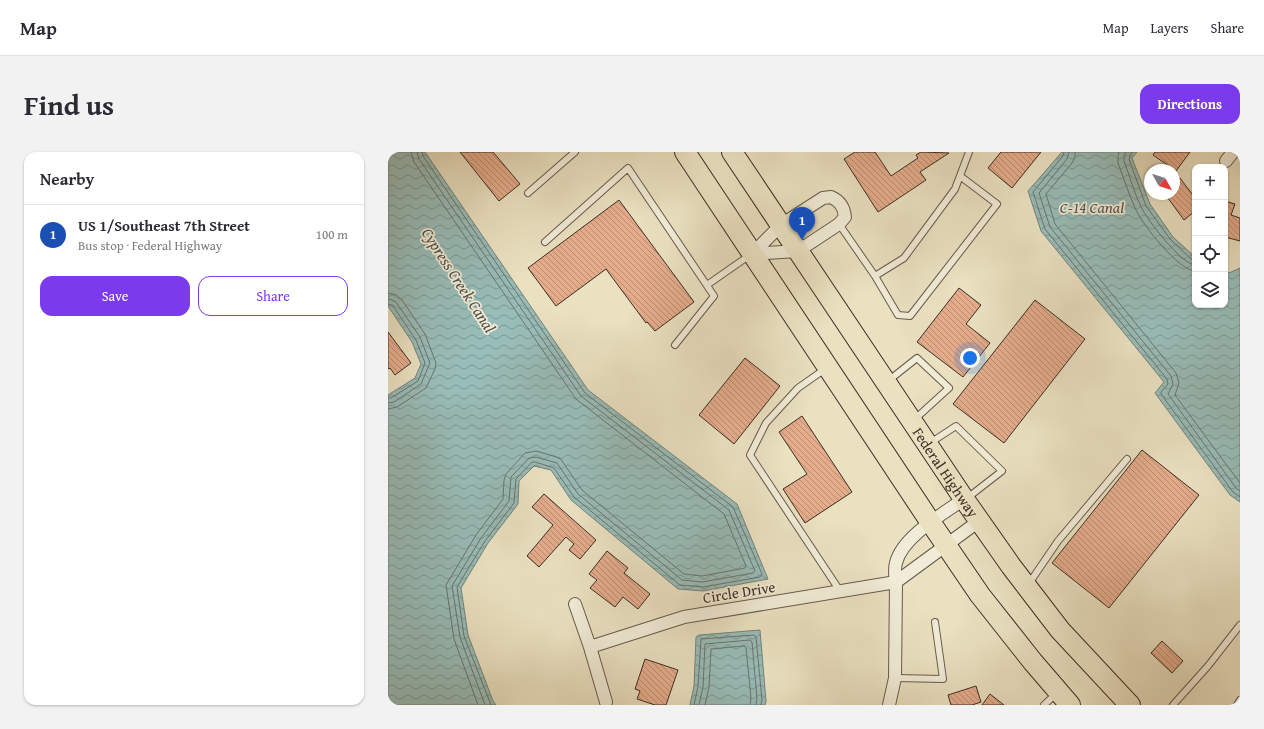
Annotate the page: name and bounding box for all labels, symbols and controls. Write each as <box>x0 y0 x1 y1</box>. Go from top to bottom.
text: Map <box>20 14 57 42</box>
text: Map <box>1103 18 1129 38</box>
text: Layers <box>1151 18 1189 38</box>
text: Share <box>1211 18 1244 38</box>
text: Find us <box>24 84 114 125</box>
button: Directions <box>1140 84 1240 124</box>
north arrow <box>1144 164 1180 200</box>
map controls <box>1192 164 1228 308</box>
button: + <box>1192 164 1228 200</box>
text: Nearby <box>40 166 94 191</box>
water label: C-14 Canal <box>1060 195 1124 219</box>
button: − <box>1192 200 1228 236</box>
pin: 1 <box>789 207 815 240</box>
text: US 1/Southeast 7th Street <box>78 215 250 236</box>
water label: Cypress Creek Canal <box>416 223 502 337</box>
text: 1 <box>50 225 56 244</box>
text: 100 m <box>316 225 348 244</box>
text: Bus stop · Federal Highway <box>78 236 222 255</box>
button: locate <box>1192 236 1228 272</box>
button: layers <box>1192 272 1228 308</box>
button: Save <box>40 276 190 316</box>
button: Share <box>198 276 348 316</box>
your location <box>960 348 980 368</box>
street label: Federal Highway <box>908 423 984 522</box>
street label: Circle Drive <box>701 576 777 608</box>

